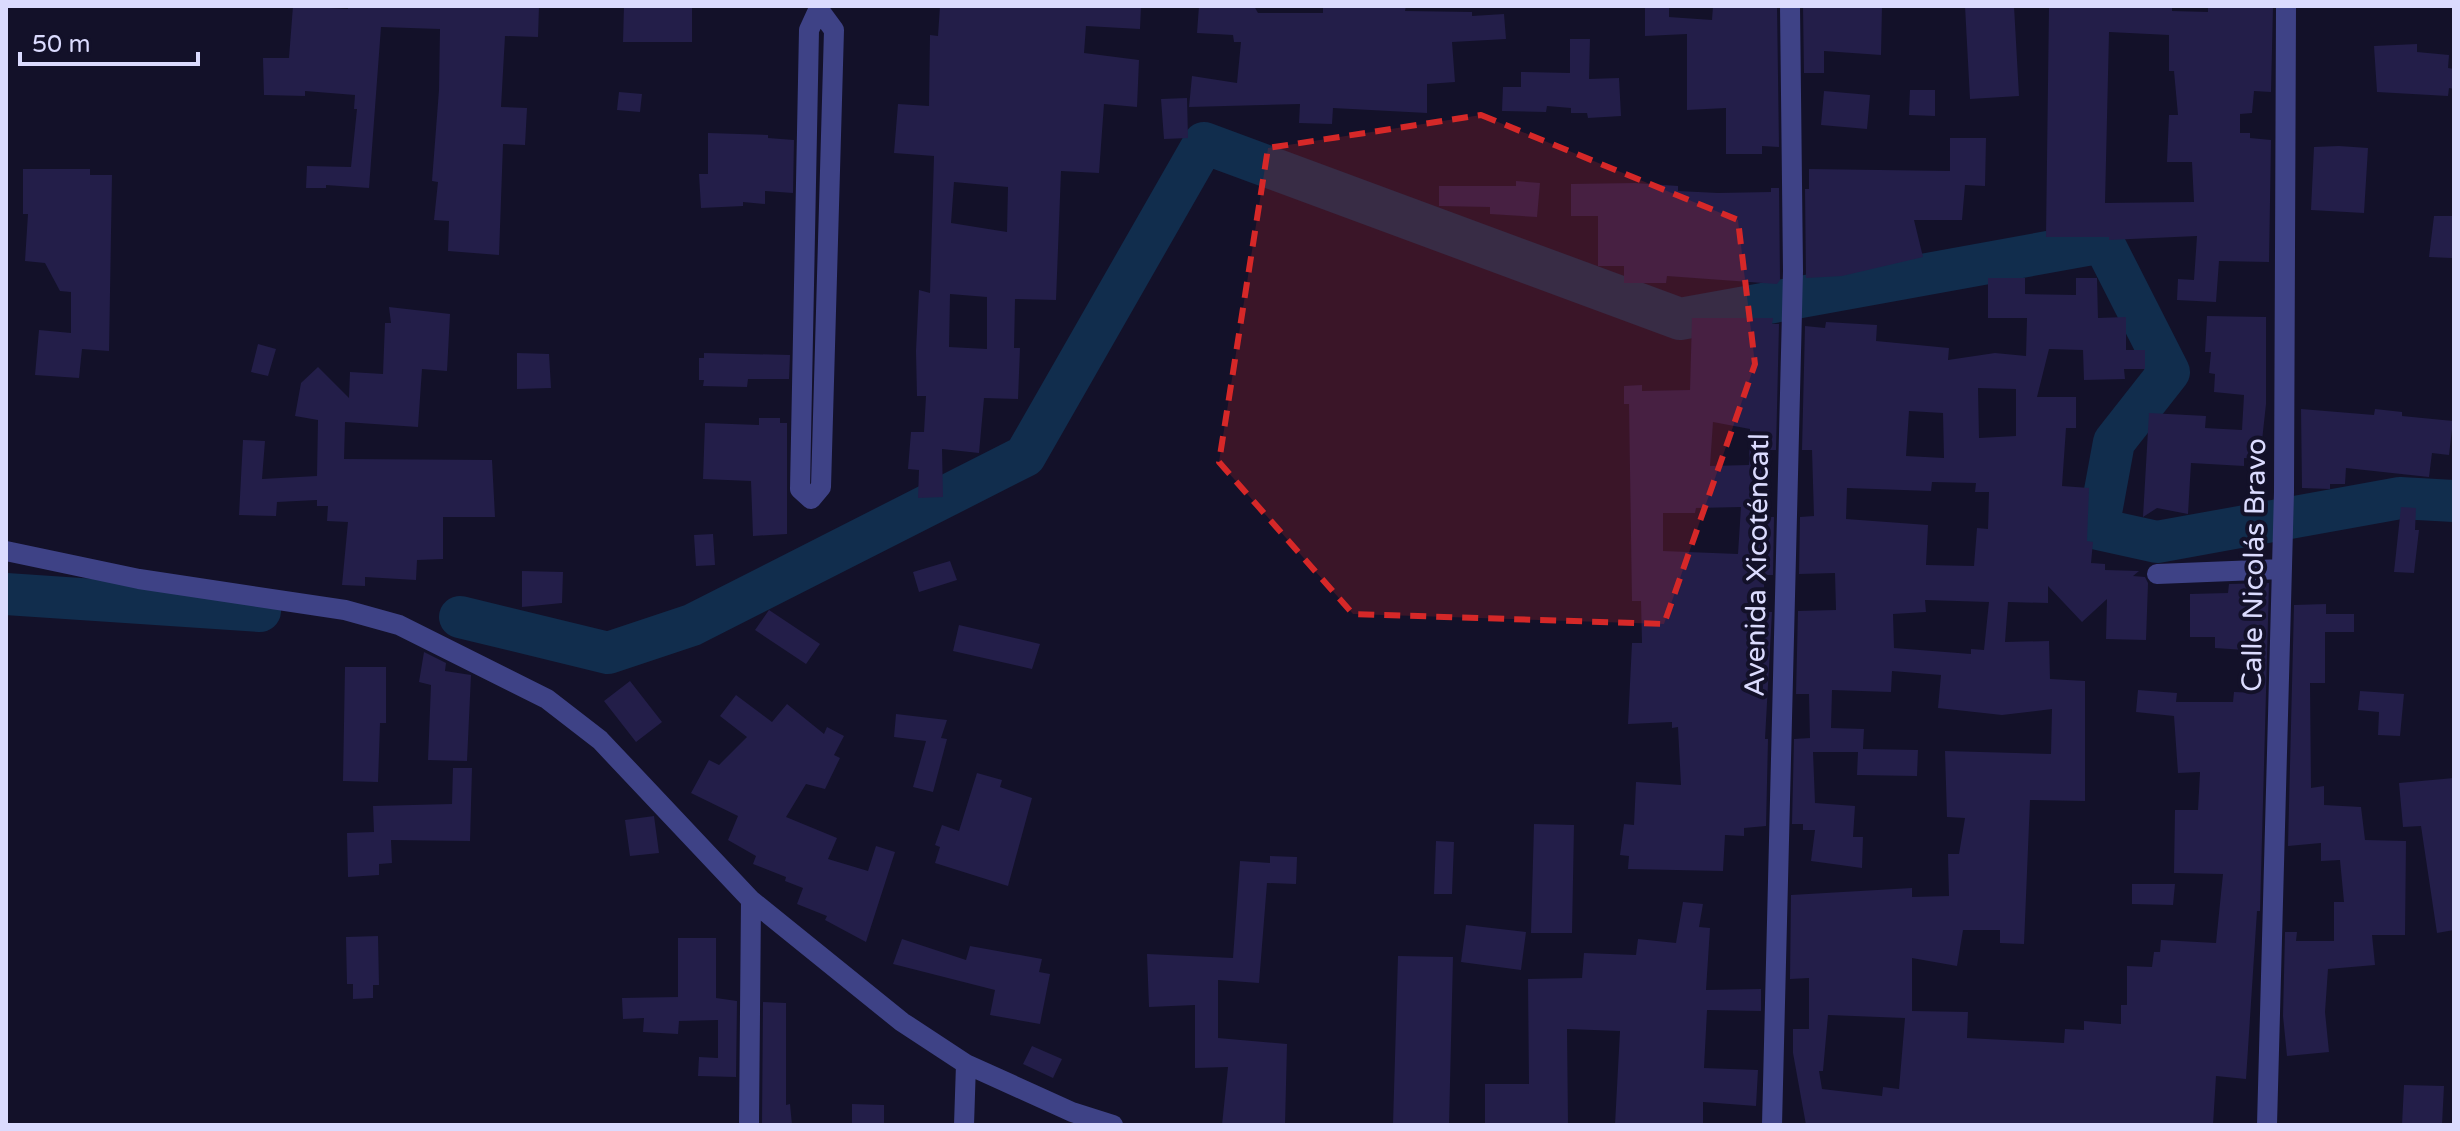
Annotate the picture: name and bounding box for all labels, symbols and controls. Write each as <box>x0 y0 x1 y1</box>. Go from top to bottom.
scale bar <box>20 16 198 66</box>
text: 50 m <box>32 30 90 59</box>
street label: Avenida Xicoténcatl <box>1738 433 1776 697</box>
street label: Calle Nicolás Bravo <box>2235 438 2273 692</box>

